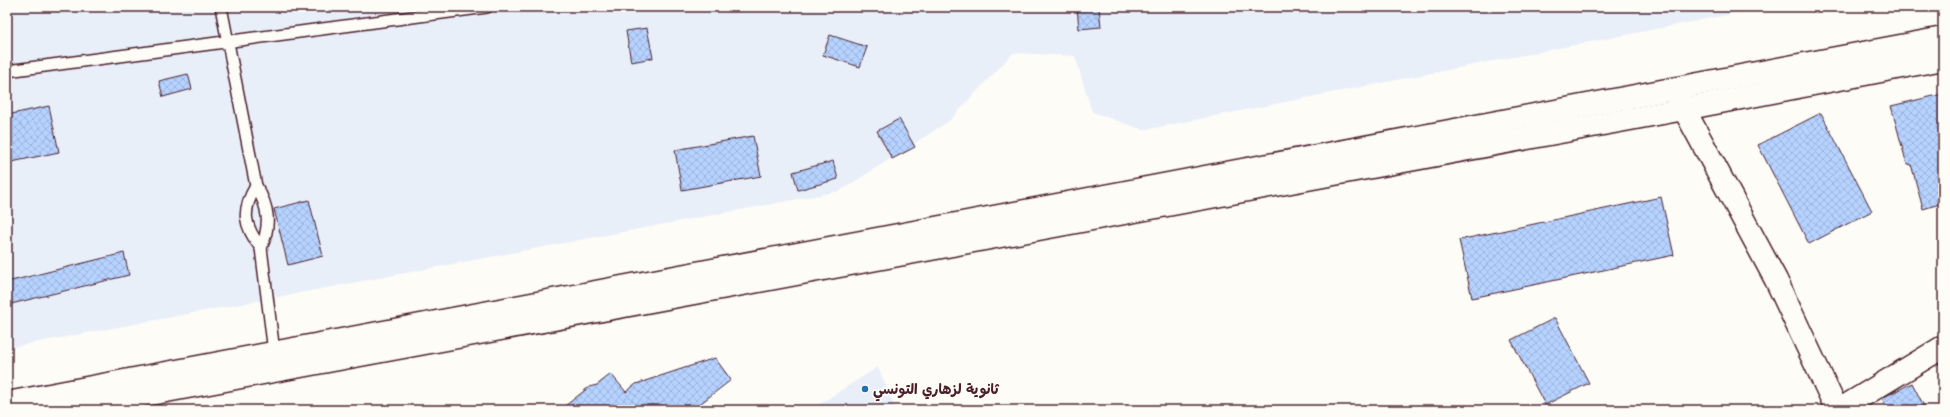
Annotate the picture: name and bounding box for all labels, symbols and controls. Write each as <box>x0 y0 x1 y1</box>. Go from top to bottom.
place label: ثانوية لزهاري التونسي <box>873 378 999 402</box>
marker: ثانوية لزهاري التونسي <box>860 384 870 394</box>

